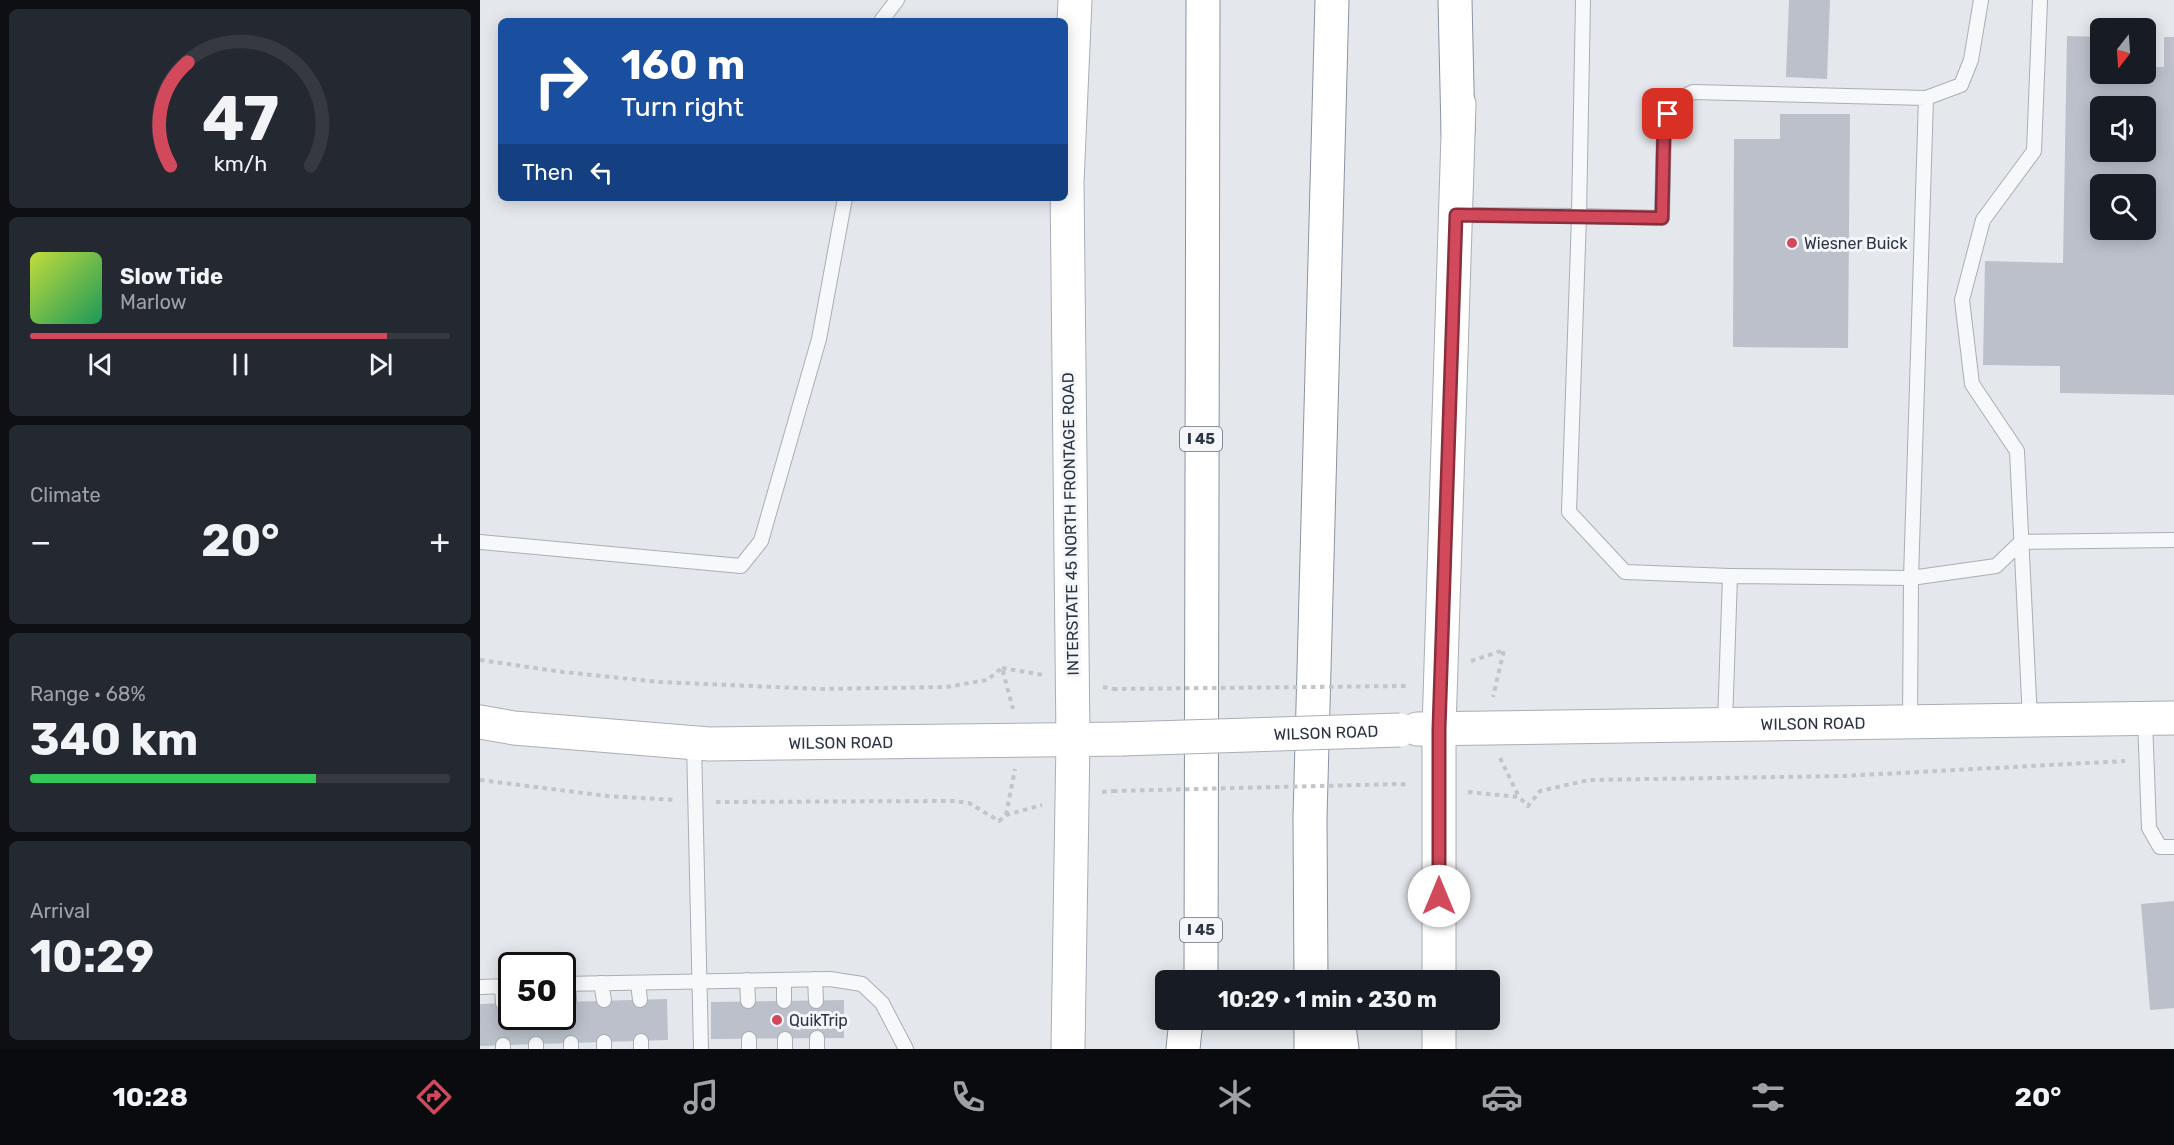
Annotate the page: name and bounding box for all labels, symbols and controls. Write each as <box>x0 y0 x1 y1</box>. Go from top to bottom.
north arrow <box>2090 18 2156 84</box>
map controls <box>2090 18 2156 240</box>
text: 160 m <box>621 40 745 90</box>
icon: right <box>522 42 600 120</box>
text: 47 <box>202 82 278 156</box>
pin <box>1642 88 1693 139</box>
text: Turn right <box>621 91 744 123</box>
button: sound <box>2090 96 2156 162</box>
icon: arrive <box>1651 97 1684 130</box>
text: km/h <box>213 151 267 176</box>
icon: left <box>585 156 618 189</box>
text: Then <box>522 159 573 186</box>
button: search <box>2090 174 2156 240</box>
place label: Wiesner Buick <box>1804 234 1908 253</box>
marker: Wiesner Buick <box>1785 236 1799 250</box>
text: Slow Tide <box>120 263 223 290</box>
text: Marlow <box>120 290 187 314</box>
icon: previous <box>84 348 117 381</box>
icon: pause <box>224 348 257 381</box>
icon: next <box>364 348 397 381</box>
street label: INTERSTATE 45 NORTH FRONTAGE ROAD <box>1058 372 1083 676</box>
road number: I 45 <box>1180 427 1222 451</box>
text: Climate <box>30 483 101 507</box>
text: 20° <box>201 514 280 567</box>
text: − <box>30 522 51 561</box>
text: + <box>429 522 450 561</box>
text: Range · 68% <box>30 682 146 706</box>
text: 340 km <box>30 713 198 766</box>
street label: WILSON ROAD <box>1760 713 1866 734</box>
street label: WILSON ROAD <box>1273 722 1379 744</box>
street label: WILSON ROAD <box>788 733 893 753</box>
position arrow <box>1407 864 1471 928</box>
text: Arrival <box>30 899 90 923</box>
road number: I 45 <box>1180 918 1222 942</box>
text: 10:29 <box>30 930 154 983</box>
speed limit sign: 50 <box>498 952 576 1030</box>
text: 10:29 · 1 min · 230 m <box>1218 986 1437 1013</box>
place label: QuikTrip <box>789 1011 848 1030</box>
marker: QuikTrip <box>770 1013 784 1027</box>
icon: directions <box>413 1076 455 1118</box>
icon: music <box>680 1076 722 1118</box>
icon: phone <box>947 1076 989 1118</box>
icon: climate <box>1214 1076 1256 1118</box>
icon: car <box>1481 1076 1523 1118</box>
icon: filters <box>1747 1076 1789 1118</box>
text: 10:28 <box>112 1081 188 1113</box>
text: 20° <box>2014 1081 2061 1113</box>

